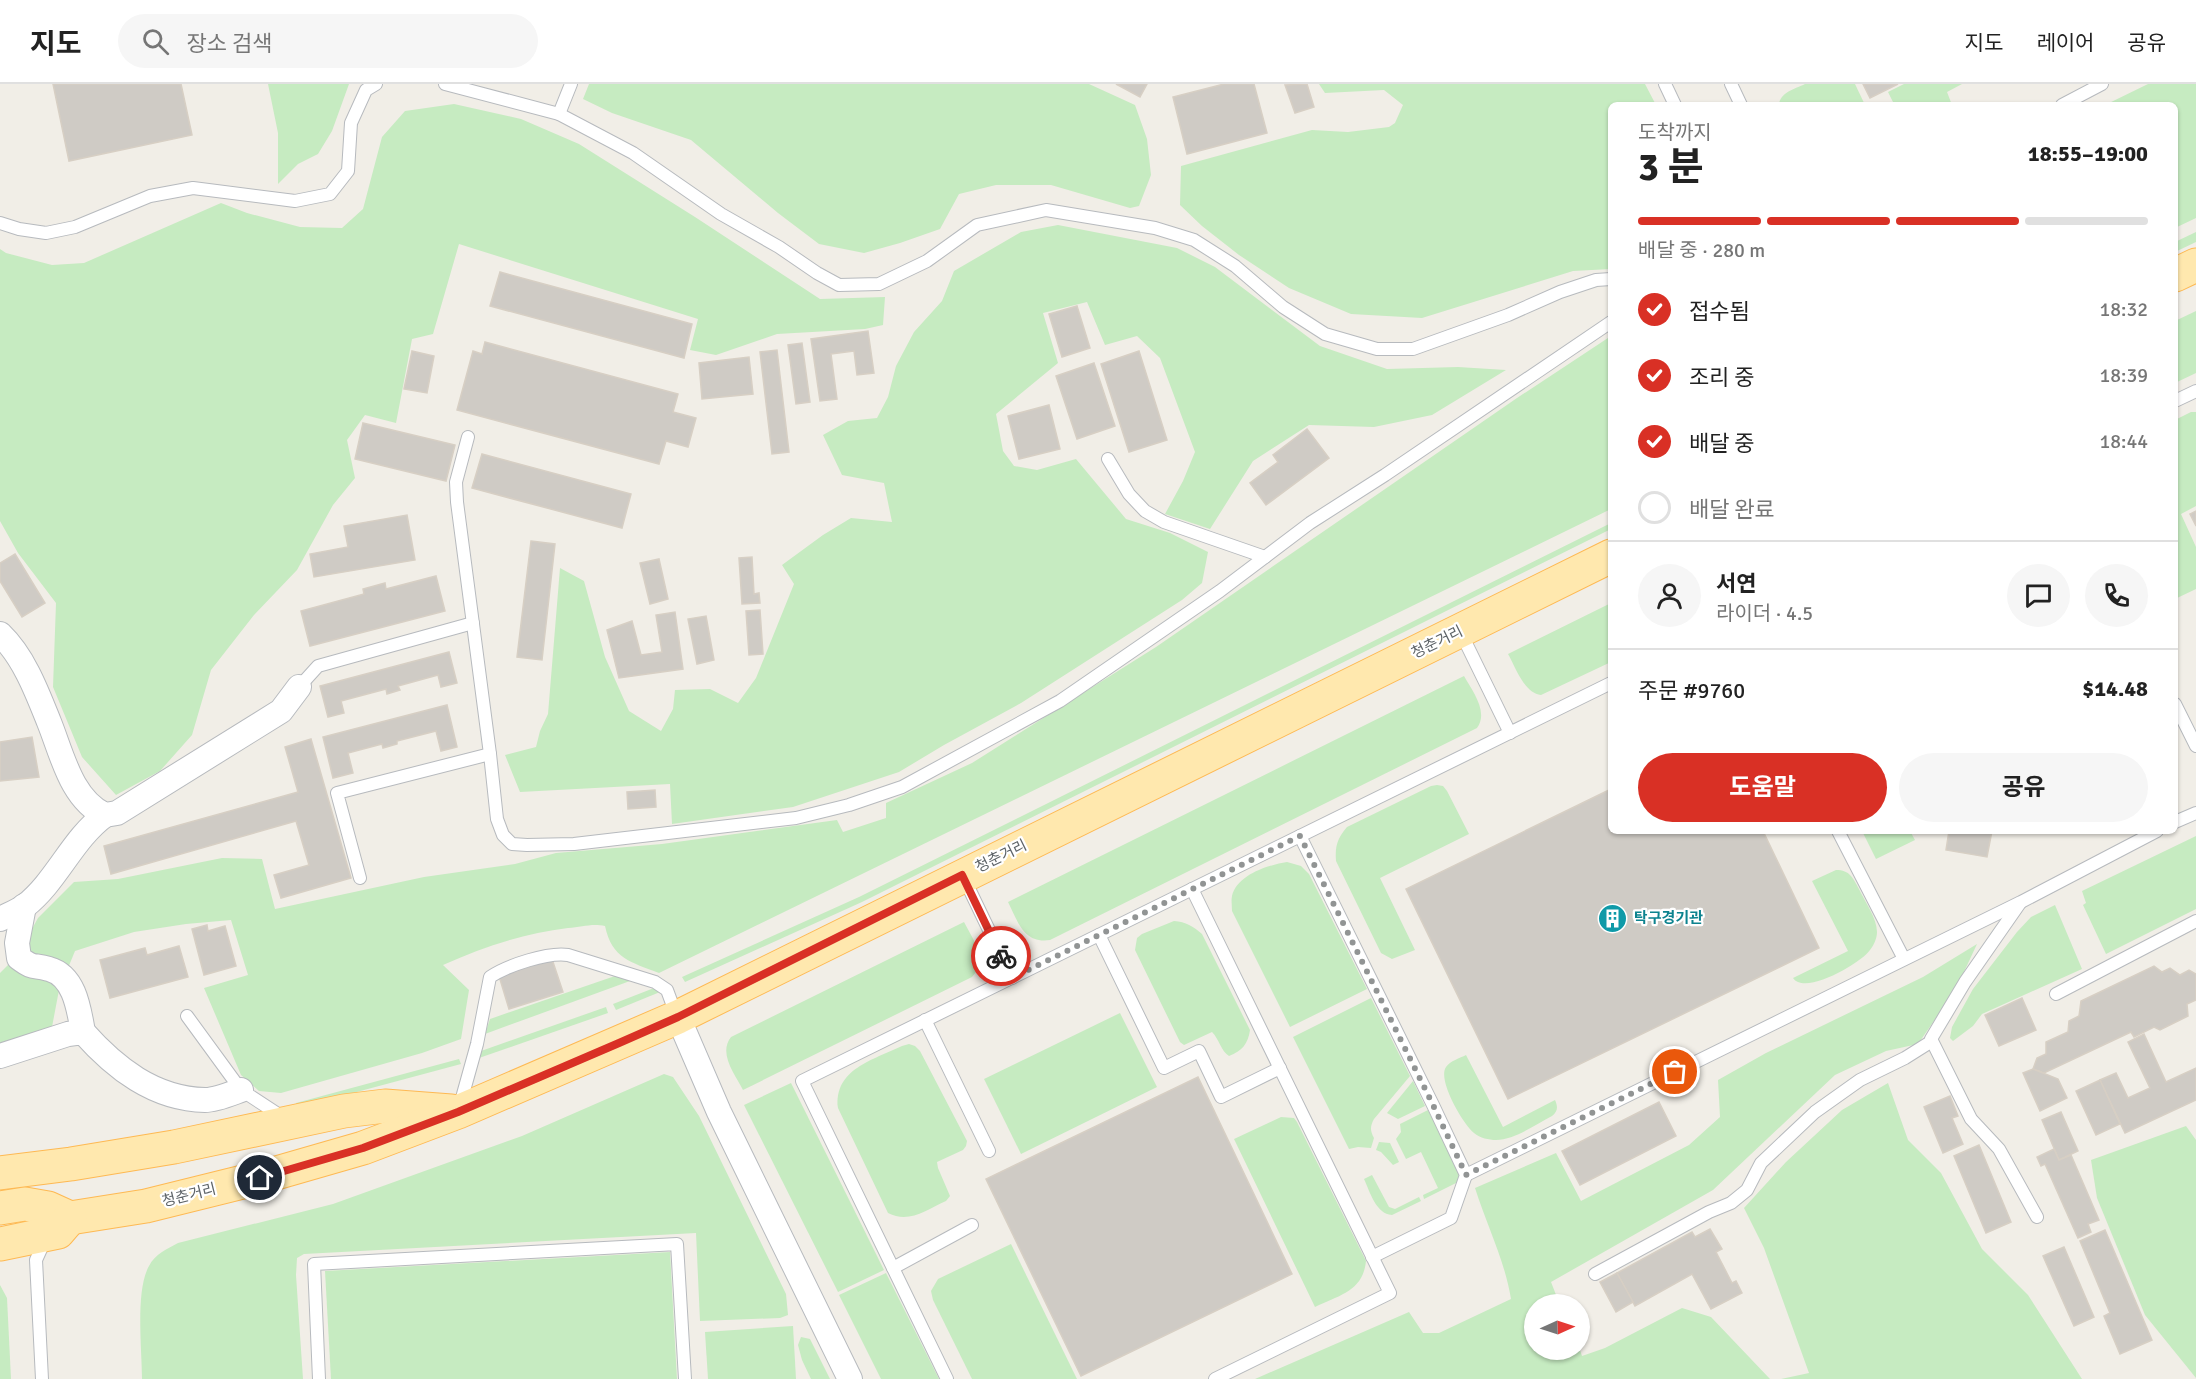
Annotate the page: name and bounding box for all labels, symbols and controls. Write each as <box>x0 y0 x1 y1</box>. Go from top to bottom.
search box <box>118 14 538 68</box>
icon: search <box>139 25 172 58</box>
text: 지도 <box>30 27 82 61</box>
text: 장소 검색 <box>187 30 272 57</box>
text: 지도 <box>1965 30 2003 56</box>
text: 레이어 <box>2036 30 2094 56</box>
text: 공유 <box>2127 30 2166 56</box>
text: 도착까지 <box>1638 120 1712 145</box>
text: 18:55–19:00 <box>2028 140 2148 167</box>
text: 3 분 <box>1638 143 1704 191</box>
text: 배달 중 · 280 m <box>1638 238 1765 263</box>
icon: check <box>1638 293 1671 326</box>
text: 18:32 <box>2099 297 2148 322</box>
text: 접수됨 <box>1689 298 1750 325</box>
icon: check <box>1638 359 1671 392</box>
text: 18:39 <box>2099 363 2148 388</box>
text: 조리 중 <box>1689 364 1755 391</box>
icon: check <box>1638 425 1671 458</box>
text: 18:44 <box>2099 429 2148 454</box>
text: 배달 중 <box>1689 430 1755 457</box>
text: 배달 완료 <box>1689 496 1775 523</box>
button: person <box>1638 564 1701 627</box>
button: chat <box>2007 564 2070 627</box>
button: phone <box>2085 564 2148 627</box>
text: 서연 <box>1716 570 1756 597</box>
text: 라이더 · 4.5 <box>1716 601 1813 626</box>
street label: 청춘거리 <box>1408 622 1466 662</box>
text: $14.48 <box>2082 675 2148 702</box>
text: 주문 #9760 <box>1638 677 1745 704</box>
button: 도움말 <box>1638 753 1887 822</box>
button: 공유 <box>1899 753 2148 822</box>
street label: 청춘거리 <box>972 836 1030 876</box>
building icon: 탁구경기관 <box>1597 902 1629 934</box>
place label: 탁구경기관 <box>1634 909 1703 927</box>
courier <box>971 926 1031 986</box>
icon: bike <box>985 940 1018 973</box>
pin <box>1649 1046 1700 1097</box>
icon: bag <box>1658 1055 1691 1088</box>
pin <box>234 1152 285 1203</box>
icon: home <box>243 1161 276 1194</box>
street label: 청춘거리 <box>160 1180 218 1210</box>
north arrow <box>1524 1294 1590 1360</box>
map controls <box>1524 1294 1590 1360</box>

